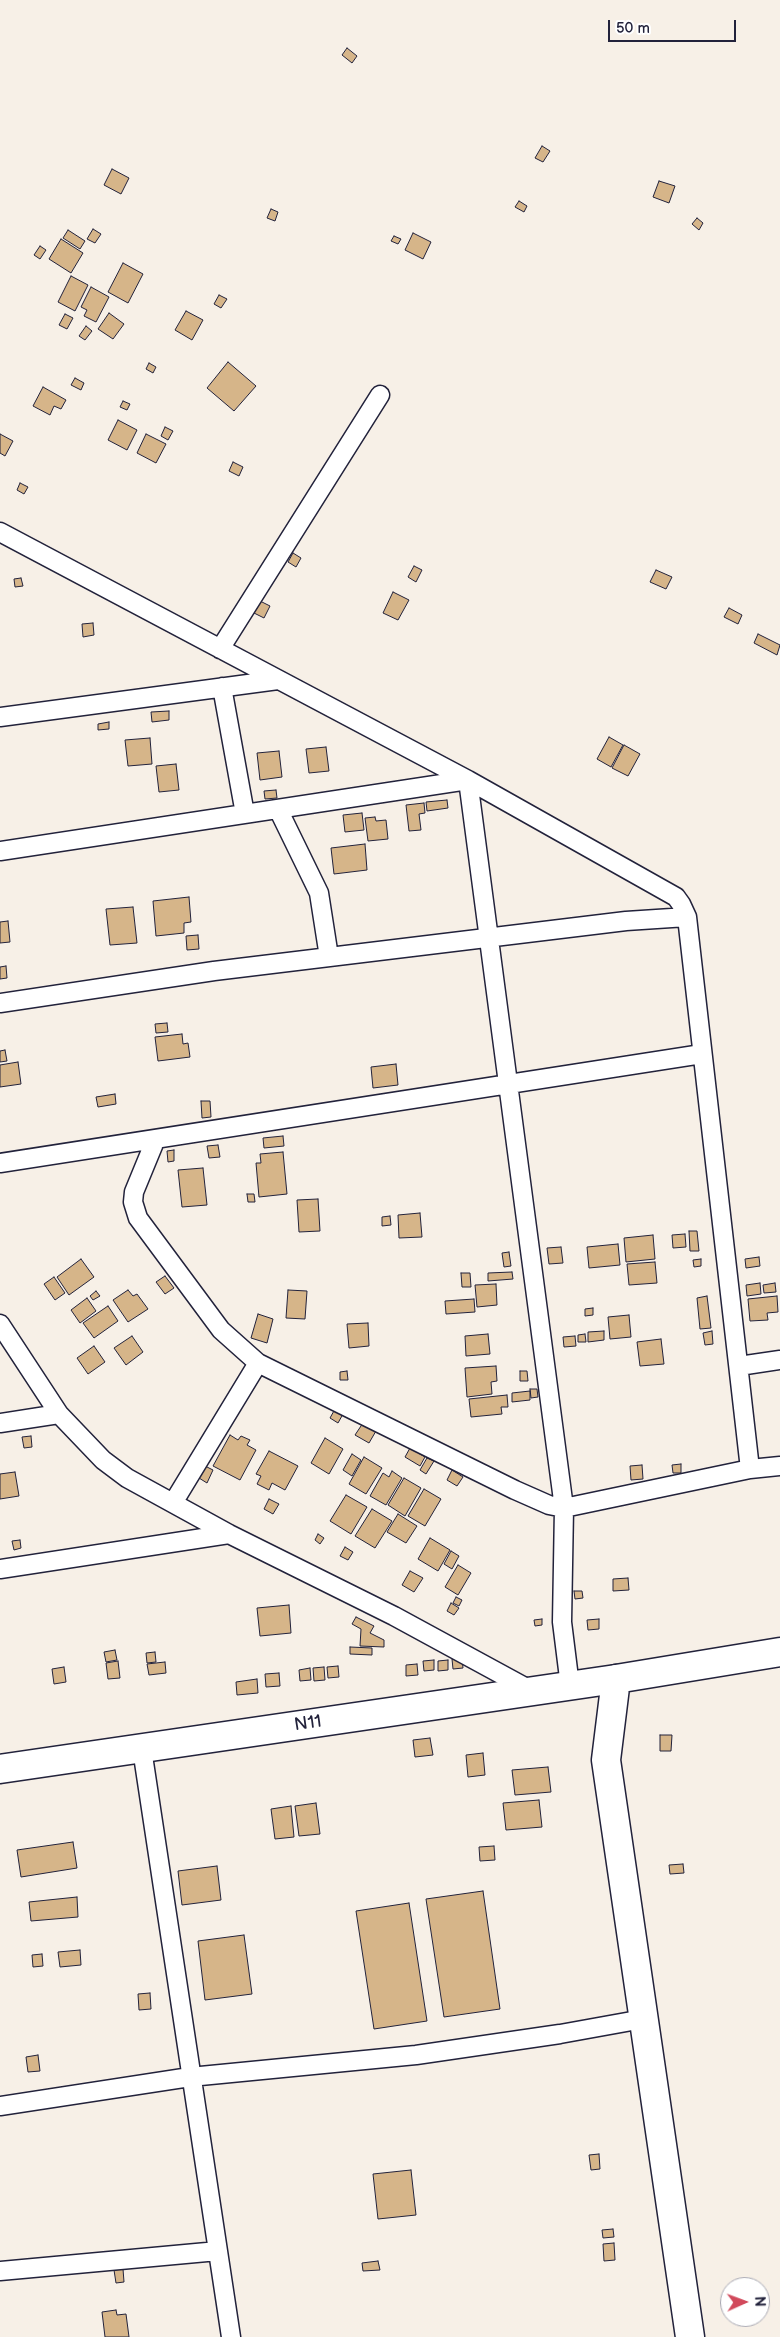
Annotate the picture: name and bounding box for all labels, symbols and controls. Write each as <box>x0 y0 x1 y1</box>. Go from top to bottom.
scale bar <box>610 10 738 42</box>
text: 50 m <box>616 19 650 38</box>
street label: N11 <box>293 1711 323 1737</box>
north arrow <box>720 2277 770 2327</box>
text: N <box>751 2296 768 2307</box>

